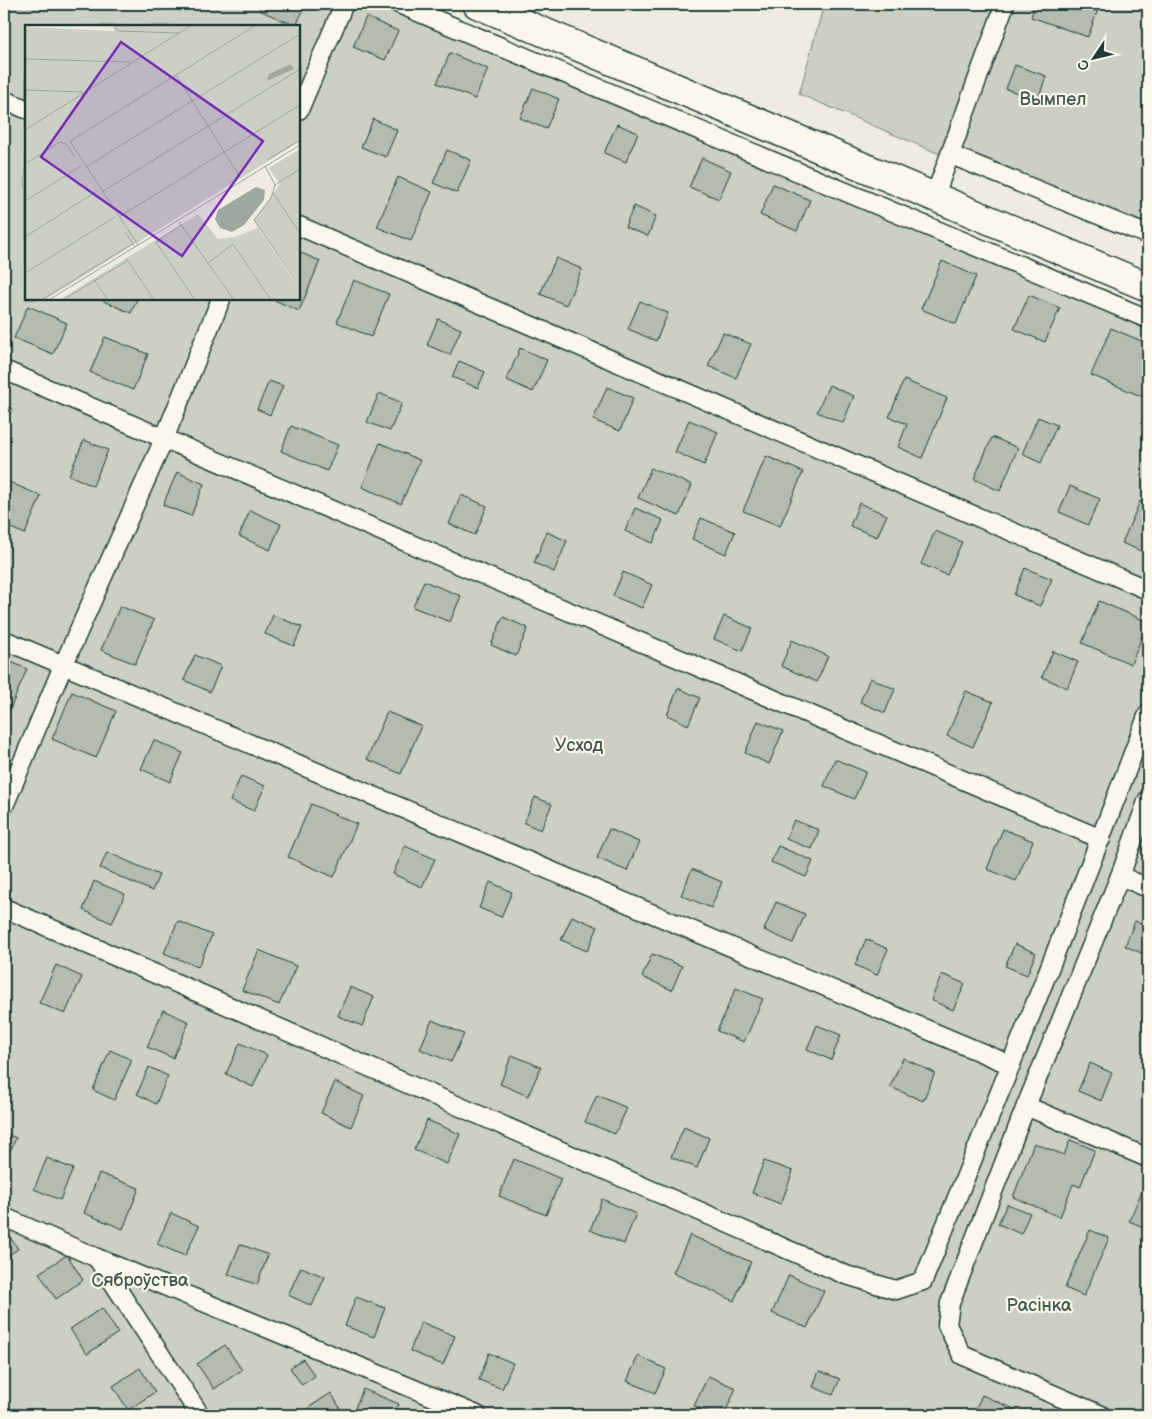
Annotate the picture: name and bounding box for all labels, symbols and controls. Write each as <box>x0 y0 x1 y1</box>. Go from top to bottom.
inset map <box>25 25 300 300</box>
north arrow <box>1070 32 1120 82</box>
text: С <box>1074 56 1094 74</box>
park label: Вымпел <box>1020 89 1086 110</box>
park label: Усход <box>555 735 603 756</box>
park label: Сяброўства <box>91 1270 189 1291</box>
park label: Расінка <box>1006 1295 1072 1316</box>

